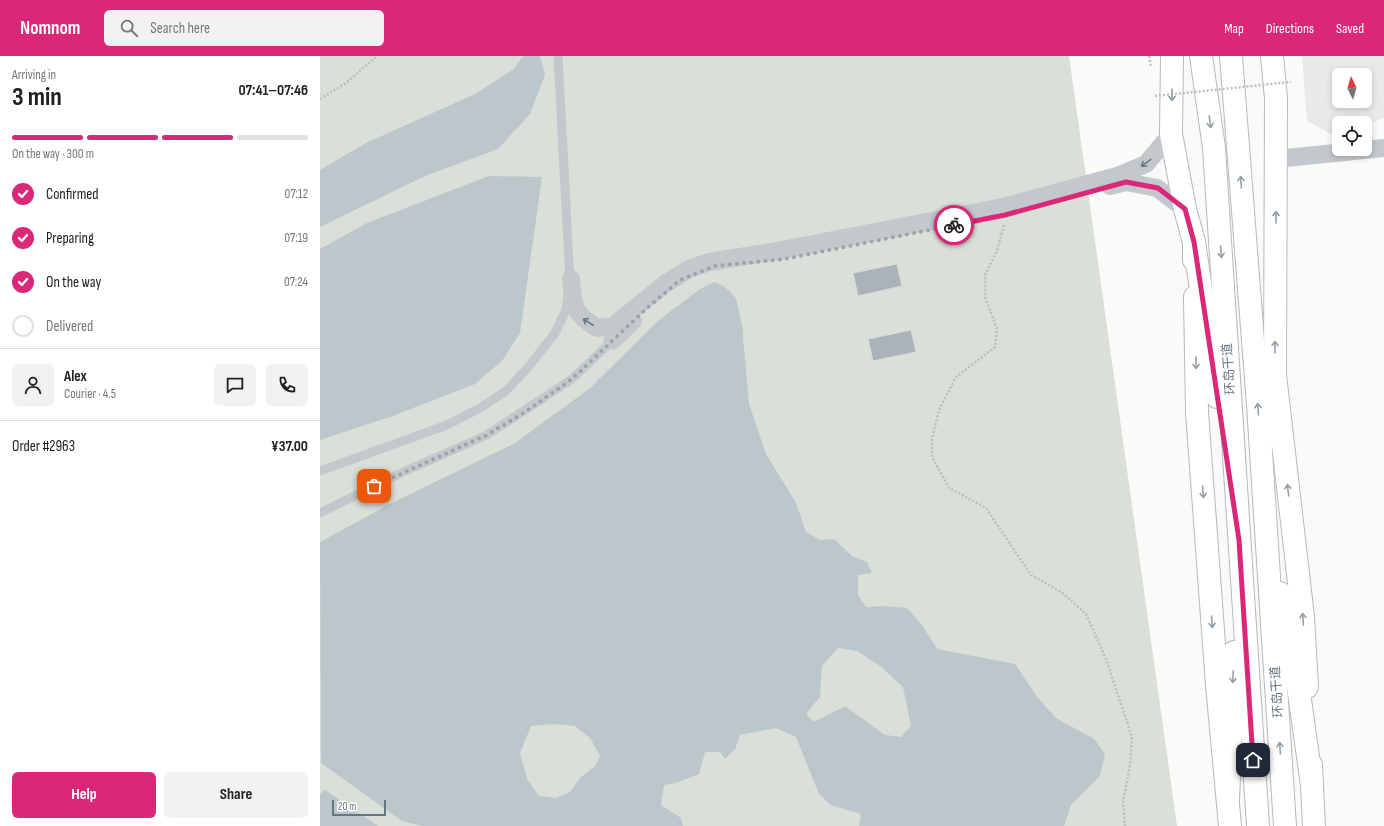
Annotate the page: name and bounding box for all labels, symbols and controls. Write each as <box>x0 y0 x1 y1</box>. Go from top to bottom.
search box <box>104 10 384 46</box>
text: Nomnom <box>20 17 80 40</box>
icon: search <box>118 17 140 39</box>
text: Search here <box>150 19 210 38</box>
text: Map <box>1224 20 1244 37</box>
text: Directions <box>1266 20 1314 37</box>
text: Saved <box>1336 20 1364 37</box>
text: Arriving in <box>12 67 56 83</box>
north arrow <box>1332 68 1372 108</box>
map controls <box>1332 68 1372 156</box>
text: 07:41–07:46 <box>238 81 308 100</box>
text: 3 min <box>12 82 62 113</box>
one-way arrow <box>1168 88 1175 101</box>
one-way arrow <box>1206 115 1214 128</box>
button: locate <box>1332 116 1372 156</box>
text: On the way · 300 m <box>12 146 94 162</box>
one-way arrow <box>1140 159 1151 167</box>
one-way arrow <box>1238 176 1245 189</box>
icon: check <box>12 183 34 205</box>
text: Confirmed <box>46 185 99 204</box>
text: 07:12 <box>285 186 308 202</box>
courier <box>934 205 974 245</box>
one-way arrow <box>1272 211 1280 224</box>
icon: bike <box>943 214 965 236</box>
icon: check <box>12 227 34 249</box>
text: Preparing <box>46 229 94 248</box>
text: 07:19 <box>284 230 308 246</box>
one-way arrow <box>1217 245 1224 258</box>
icon: check <box>12 271 34 293</box>
text: On the way <box>46 273 101 292</box>
text: 07:24 <box>284 274 308 290</box>
text: Delivered <box>46 317 93 336</box>
one-way arrow <box>583 318 594 326</box>
one-way arrow <box>1271 341 1279 354</box>
street label: 环岛干道 <box>1219 342 1239 395</box>
one-way arrow <box>1192 356 1200 369</box>
button: person <box>12 364 54 406</box>
button: chat <box>214 364 256 406</box>
button: phone <box>266 364 308 406</box>
text: Alex <box>64 367 87 386</box>
text: Courier · 4.5 <box>64 386 116 402</box>
one-way arrow <box>1255 403 1262 416</box>
text: Order #2963 <box>12 437 75 456</box>
text: ¥37.00 <box>271 437 308 456</box>
pin <box>357 469 391 503</box>
icon: bag <box>363 475 385 497</box>
one-way arrow <box>1285 484 1292 497</box>
one-way arrow <box>1199 485 1206 498</box>
one-way arrow <box>1299 613 1306 626</box>
one-way arrow <box>1209 615 1216 628</box>
street label: 环岛干道 <box>1267 665 1287 718</box>
one-way arrow <box>1229 670 1237 683</box>
one-way arrow <box>1276 742 1283 755</box>
pin <box>1236 743 1270 777</box>
icon: home <box>1242 749 1264 771</box>
button: Help <box>12 772 156 818</box>
button: Share <box>164 772 308 818</box>
scale bar <box>332 798 386 817</box>
text: 20 m <box>338 800 356 813</box>

